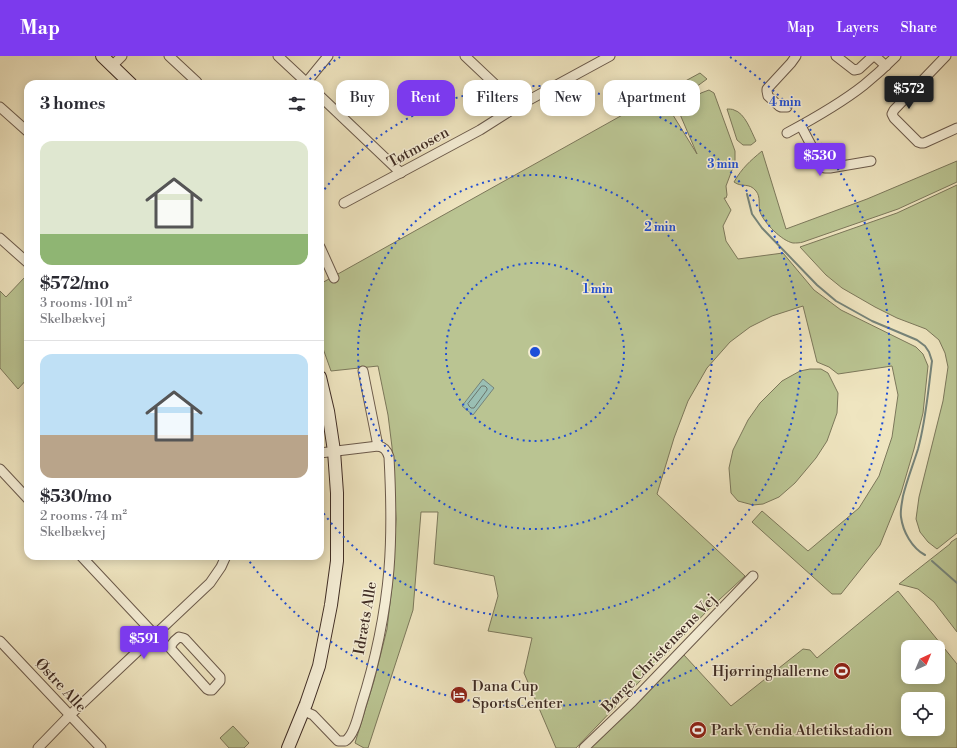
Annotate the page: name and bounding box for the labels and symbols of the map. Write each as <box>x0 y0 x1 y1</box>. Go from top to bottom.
pin: $572 <box>885 76 933 110</box>
text: 4 min <box>769 95 802 110</box>
street label: Tøtmosen <box>384 123 452 172</box>
pin: $530 <box>796 143 844 177</box>
text: 3 min <box>707 157 739 172</box>
text: 2 min <box>644 220 676 235</box>
text: 1 min <box>583 282 614 297</box>
centre of rings <box>528 345 542 359</box>
street label: Idræts Alle <box>350 580 381 656</box>
street label: Børge Christensens Vej <box>597 590 721 717</box>
pin: $591 <box>120 626 168 660</box>
north arrow <box>901 640 945 684</box>
street label: Østre Alle <box>31 654 90 716</box>
sports icon: Hjørringhallerne <box>832 661 852 681</box>
place label: Hjørringhallerne <box>712 662 829 681</box>
place label: Dana Cup SportsCenter <box>472 677 563 713</box>
hotel icon: Dana Cup SportsCenter <box>449 685 469 705</box>
sports icon: Park Vendia Atletikstadion <box>688 720 708 740</box>
place label: Park Vendia Atletikstadion <box>711 721 893 740</box>

